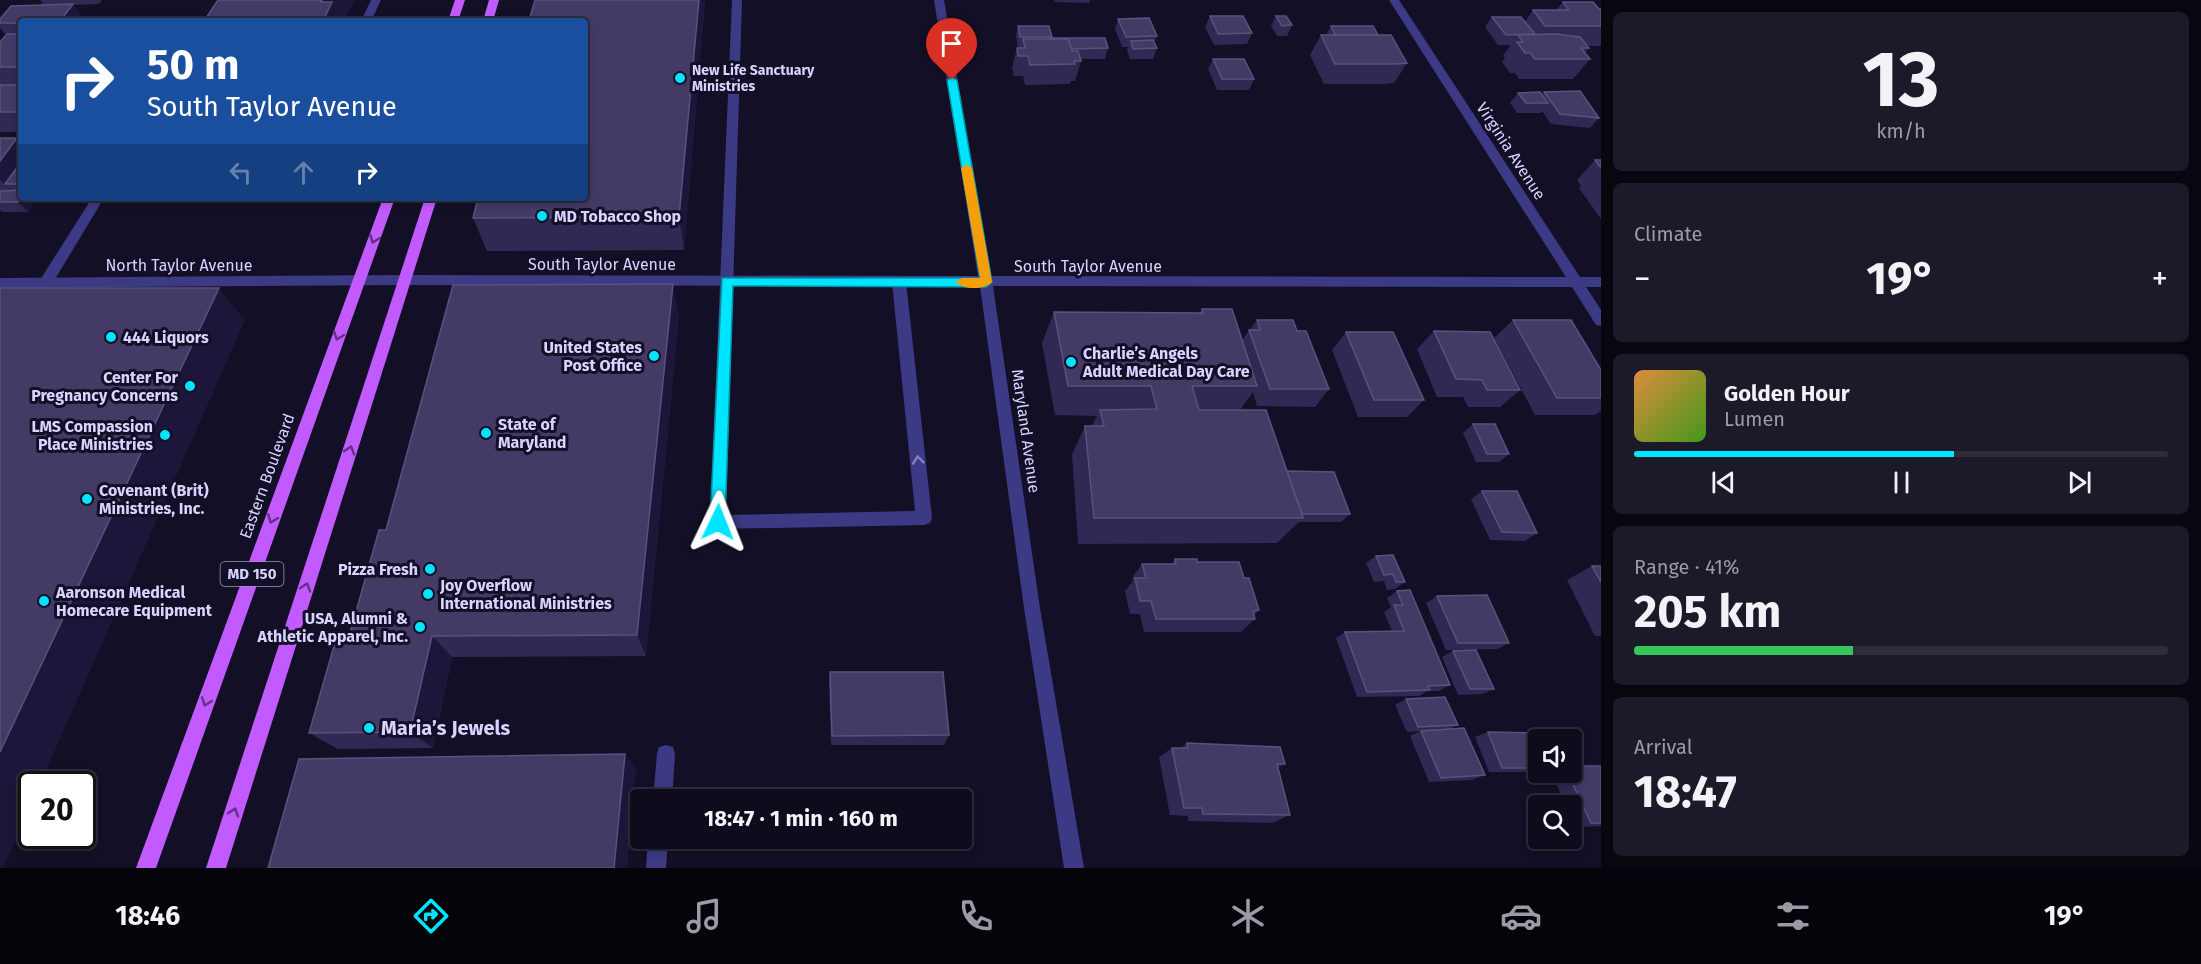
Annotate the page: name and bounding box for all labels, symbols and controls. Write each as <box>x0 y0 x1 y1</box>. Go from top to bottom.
pin <box>926 18 977 80</box>
icon: arrive <box>935 27 968 60</box>
text: 13 <box>1863 33 1939 127</box>
text: 50 m <box>147 40 240 90</box>
icon: right <box>48 42 126 120</box>
place label: New Life Sanctuary Ministries <box>692 62 815 95</box>
marker: New Life Sanctuary Ministries <box>673 71 687 85</box>
text: South Taylor Avenue <box>147 91 397 123</box>
street label: Virginia Avenue <box>1472 99 1550 203</box>
text: km/h <box>1876 119 1926 143</box>
icon: left <box>224 156 257 189</box>
icon: ahead <box>287 156 320 189</box>
icon: right <box>350 156 383 189</box>
place label: MD Tobacco Shop <box>554 207 681 226</box>
marker: MD Tobacco Shop <box>535 209 549 223</box>
text: Climate <box>1634 222 1702 246</box>
one-way arrow <box>368 234 381 244</box>
text: 19° <box>1866 252 1936 306</box>
street label: South Taylor Avenue <box>528 255 676 274</box>
street label: North Taylor Avenue <box>105 256 253 275</box>
street label: South Taylor Avenue <box>1014 257 1162 276</box>
text: − <box>1634 259 1651 299</box>
text: + <box>2152 259 2168 299</box>
place label: 444 Liquors <box>123 328 209 347</box>
marker: 444 Liquors <box>104 330 118 344</box>
one-way arrow <box>333 330 346 341</box>
place label: United States Post Office <box>543 338 642 375</box>
place label: Charlie’s Angels Adult Medical Day Care <box>1082 344 1250 381</box>
marker: United States Post Office <box>647 349 661 363</box>
marker: Charlie’s Angels Adult Medical Day Care <box>1064 355 1078 369</box>
place label: Center For Pregnancy Concerns <box>31 368 179 405</box>
street label: Maryland Avenue <box>1008 368 1044 494</box>
marker: Center For Pregnancy Concerns <box>183 379 197 393</box>
text: Golden Hour <box>1724 380 1850 407</box>
text: Lumen <box>1724 407 1785 431</box>
street label: Eastern Boulevard <box>236 411 298 541</box>
place label: State of Maryland <box>498 415 566 452</box>
place label: LMS Compassion Place Ministries <box>31 417 153 454</box>
marker: State of Maryland <box>479 426 493 440</box>
marker: LMS Compassion Place Ministries <box>158 428 172 442</box>
one-way arrow <box>343 445 355 456</box>
one-way arrow <box>912 455 924 464</box>
icon: previous <box>1707 466 1740 499</box>
icon: pause <box>1885 466 1918 499</box>
icon: next <box>2063 466 2096 499</box>
place label: Covenant (Brit) Ministries, Inc. <box>99 481 209 518</box>
position arrow <box>686 490 750 554</box>
marker: Covenant (Brit) Ministries, Inc. <box>80 492 94 506</box>
one-way arrow <box>267 513 279 524</box>
text: Range · 41% <box>1634 555 1740 579</box>
place label: Pizza Fresh <box>338 560 418 579</box>
road number: MD 150 <box>220 562 284 586</box>
marker: Pizza Fresh <box>423 562 437 576</box>
place label: Joy Overflow International Ministries <box>439 576 612 613</box>
one-way arrow <box>299 582 312 593</box>
place label: Aaronson Medical Homecare Equipment <box>55 583 213 620</box>
text: 205 km <box>1634 585 1781 639</box>
marker: Joy Overflow International Ministries <box>421 587 435 601</box>
marker: Aaronson Medical Homecare Equipment <box>37 594 51 608</box>
place label: USA, Alumni & Athletic Apparel, Inc. <box>256 609 408 646</box>
marker: USA, Alumni & Athletic Apparel, Inc. <box>413 620 427 634</box>
one-way arrow <box>200 697 213 707</box>
place label: Maria’s Jewels <box>381 716 510 740</box>
marker: Maria’s Jewels <box>362 721 376 735</box>
map controls <box>1528 729 1582 849</box>
button: sound <box>1528 729 1582 783</box>
text: Arrival <box>1634 735 1693 759</box>
text: 18:47 <box>1634 765 1737 819</box>
speed limit sign: 20 <box>18 771 96 849</box>
button: search <box>1528 795 1582 849</box>
text: 18:47 · 1 min · 160 m <box>704 805 898 832</box>
one-way arrow <box>227 807 239 818</box>
icon: directions <box>410 895 452 937</box>
icon: music <box>683 895 725 937</box>
icon: phone <box>955 895 997 937</box>
icon: climate <box>1227 895 1269 937</box>
icon: car <box>1500 895 1542 937</box>
icon: filters <box>1772 895 1814 937</box>
text: 18:46 <box>115 900 180 932</box>
text: 19° <box>2044 900 2086 932</box>

